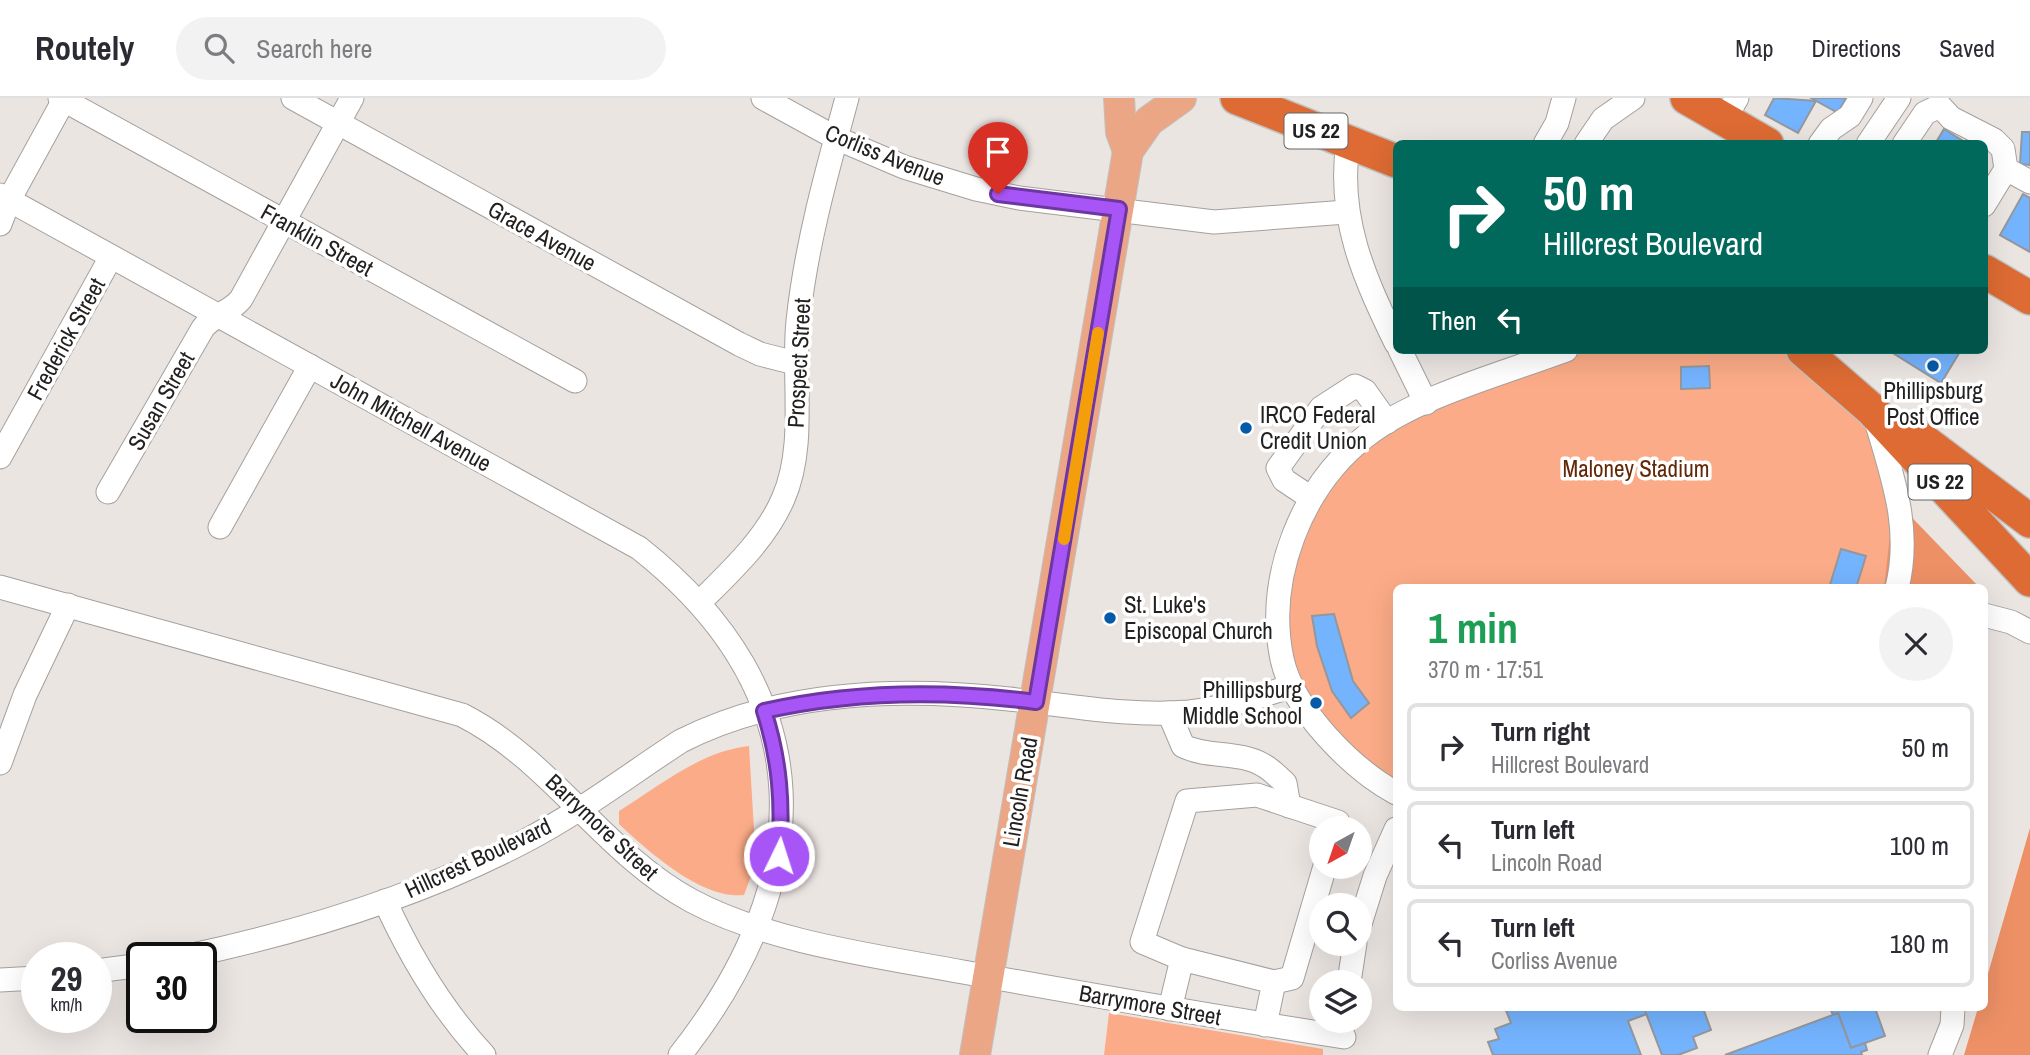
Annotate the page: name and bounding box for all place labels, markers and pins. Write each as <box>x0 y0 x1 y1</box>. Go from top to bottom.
pin <box>968 122 1028 194</box>
marker: Phillipsburg Post Office <box>1925 358 1941 374</box>
place label: Phillipsburg Post Office <box>1883 375 1983 432</box>
place label: IRCO Federal Credit Union <box>1260 399 1375 456</box>
marker: IRCO Federal Credit Union <box>1238 420 1254 436</box>
place label: St. Luke's Episcopal Church <box>1124 589 1273 646</box>
marker: St. Luke's Episcopal Church <box>1102 610 1118 626</box>
place label: Phillipsburg Middle School <box>1182 674 1303 731</box>
marker: Phillipsburg Middle School <box>1308 695 1324 711</box>

